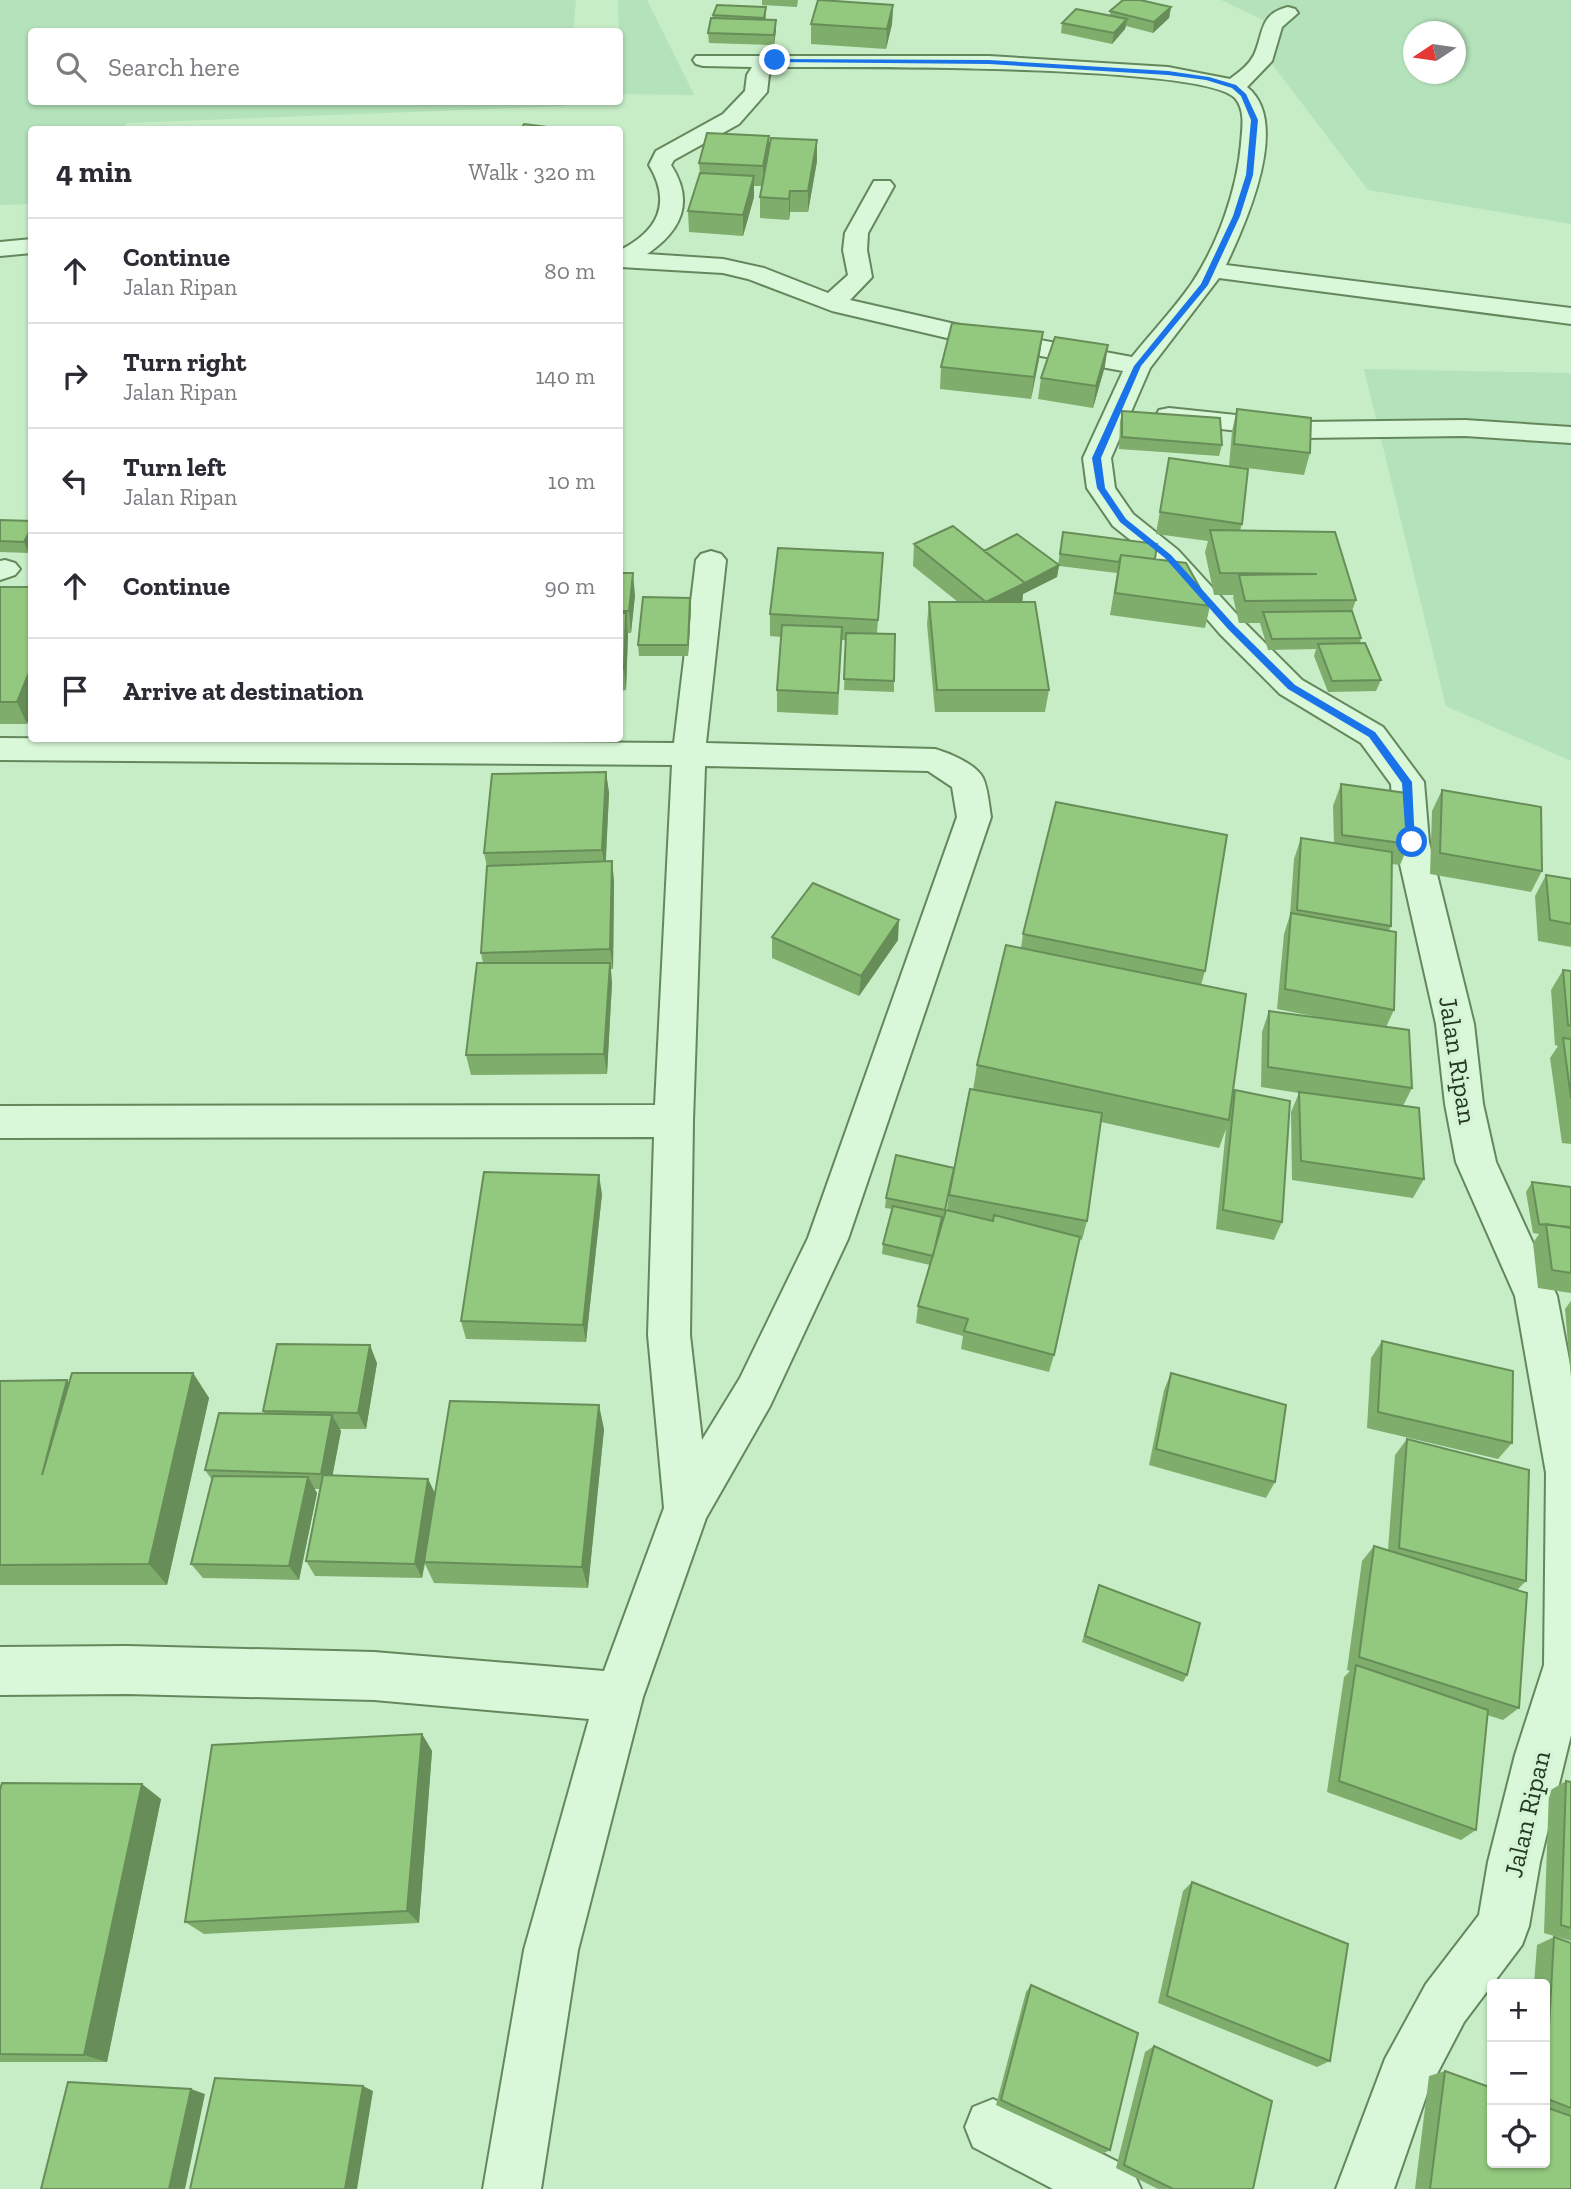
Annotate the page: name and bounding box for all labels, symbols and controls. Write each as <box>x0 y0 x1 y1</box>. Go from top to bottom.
north arrow <box>1403 21 1466 84</box>
search box <box>28 28 623 105</box>
route end <box>759 44 790 75</box>
icon: search <box>52 48 90 86</box>
text: Search here <box>108 51 240 83</box>
text: 4 min <box>56 154 132 190</box>
text: Walk · 320 m <box>468 158 595 186</box>
text: Continue <box>123 241 230 273</box>
icon: ahead <box>56 252 94 290</box>
text: 80 m <box>544 257 595 285</box>
text: Jalan Ripan <box>123 273 237 301</box>
text: Turn right <box>123 346 246 378</box>
icon: right <box>56 357 94 395</box>
text: 140 m <box>535 362 595 390</box>
text: Jalan Ripan <box>123 378 237 406</box>
text: Turn left <box>123 451 226 483</box>
icon: left <box>56 462 94 500</box>
text: 10 m <box>548 467 595 495</box>
text: Jalan Ripan <box>123 483 237 511</box>
icon: ahead <box>56 567 94 605</box>
text: Continue <box>123 570 230 602</box>
text: 90 m <box>544 572 595 600</box>
icon: arrive <box>56 672 94 710</box>
text: Arrive at destination <box>123 675 363 707</box>
route start <box>1396 826 1427 857</box>
street label: Jalan Ripan <box>1432 994 1484 1126</box>
street label: Jalan Ripan <box>1497 1747 1557 1880</box>
map controls <box>1487 1979 1550 2168</box>
button: + <box>1487 1979 1550 2042</box>
button: − <box>1487 2042 1550 2105</box>
button: locate <box>1487 2105 1550 2168</box>

